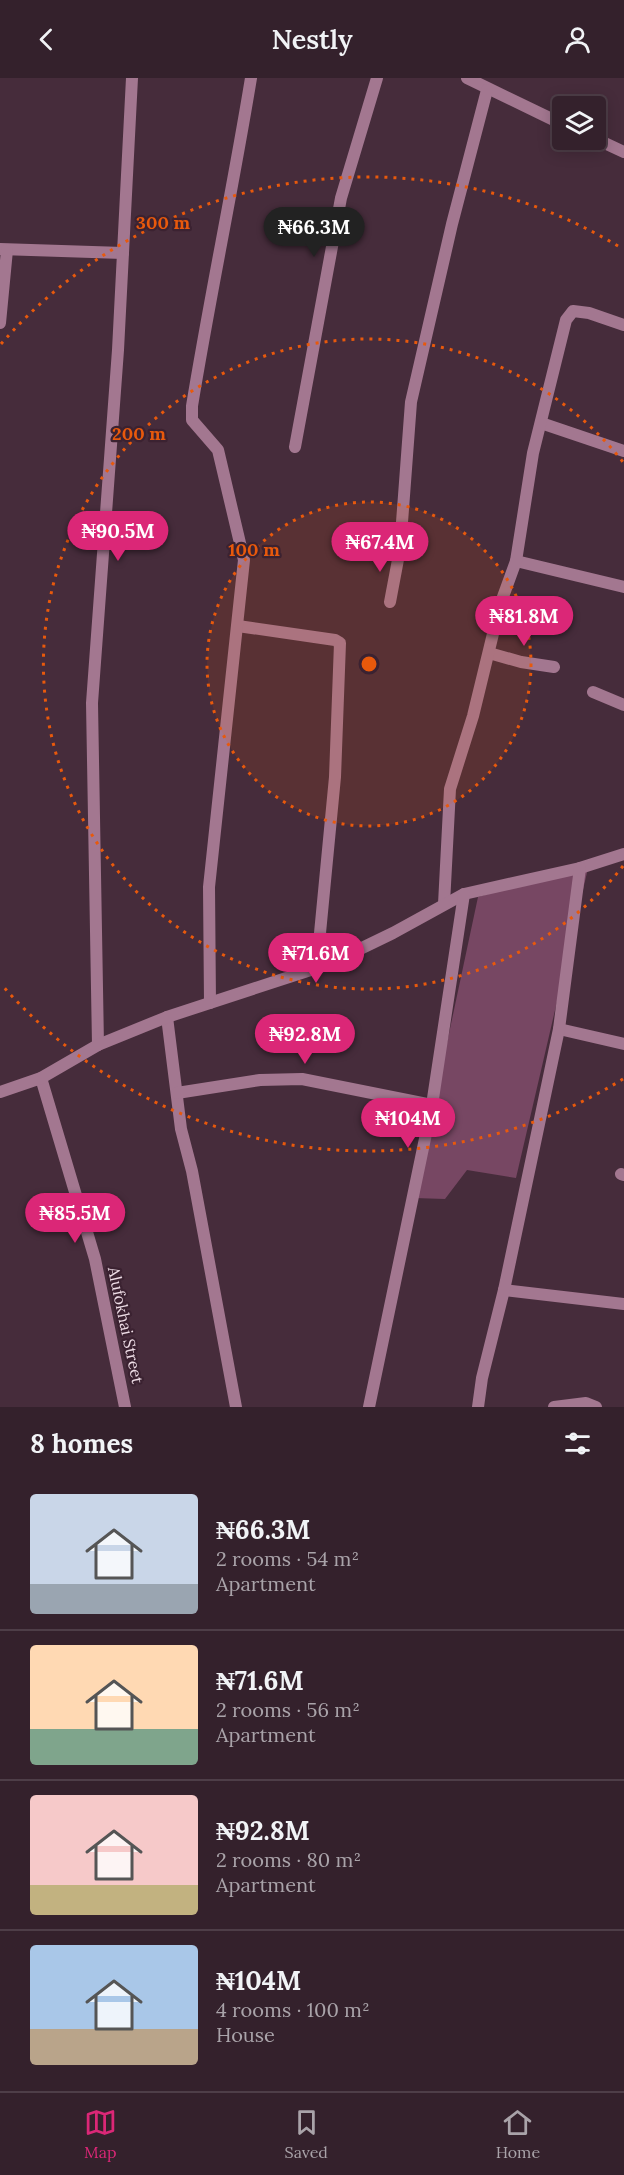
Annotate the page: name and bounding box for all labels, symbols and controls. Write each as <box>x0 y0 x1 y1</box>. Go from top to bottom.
text: Nestly <box>271 22 353 56</box>
icon: back <box>30 23 63 56</box>
icon: person <box>561 23 594 56</box>
map controls <box>552 96 606 150</box>
button: layers <box>552 96 606 150</box>
pin: ₦66.3M <box>265 207 363 258</box>
text: 300 m <box>136 211 191 234</box>
text: ₦66.3M <box>278 214 350 239</box>
text: 200 m <box>112 422 166 445</box>
pin: ₦90.5M <box>69 511 167 562</box>
text: ₦90.5M <box>81 518 155 543</box>
pin: ₦67.4M <box>331 522 429 573</box>
text: ₦67.4M <box>345 529 415 554</box>
text: 100 m <box>228 538 280 561</box>
pin: ₦81.8M <box>475 596 573 647</box>
text: ₦81.8M <box>489 603 559 628</box>
centre of rings <box>359 654 379 674</box>
pin: ₦71.6M <box>267 933 365 984</box>
text: ₦71.6M <box>282 940 350 965</box>
pin: ₦92.8M <box>256 1014 354 1065</box>
text: ₦92.8M <box>269 1021 341 1046</box>
pin: ₦104M <box>366 1098 450 1149</box>
text: ₦104M <box>375 1105 441 1130</box>
pin: ₦85.5M <box>26 1193 124 1244</box>
text: ₦85.5M <box>39 1200 111 1225</box>
street label: Alufokhai Street <box>104 1264 148 1386</box>
text: 8 homes <box>30 1427 133 1460</box>
icon: filters <box>561 1427 594 1460</box>
text: ₦66.3M <box>216 1513 311 1546</box>
icon: home <box>78 1518 150 1590</box>
text: 2 rooms · 54 m² <box>216 1546 359 1571</box>
text: Apartment <box>216 1571 316 1596</box>
text: ₦71.6M <box>216 1664 304 1697</box>
icon: home <box>78 1669 150 1741</box>
text: 2 rooms · 56 m² <box>216 1697 360 1722</box>
text: Apartment <box>216 1722 316 1747</box>
text: ₦92.8M <box>216 1814 310 1847</box>
icon: home <box>78 1819 150 1891</box>
text: 2 rooms · 80 m² <box>216 1847 361 1872</box>
text: Apartment <box>216 1872 316 1897</box>
text: ₦104M <box>216 1964 301 1997</box>
icon: home <box>78 1969 150 2041</box>
text: 4 rooms · 100 m² <box>216 1997 370 2022</box>
text: House <box>216 2022 275 2047</box>
tab: Map <box>84 2106 117 2162</box>
tab: Saved <box>285 2106 328 2162</box>
tab: Home <box>496 2106 540 2162</box>

